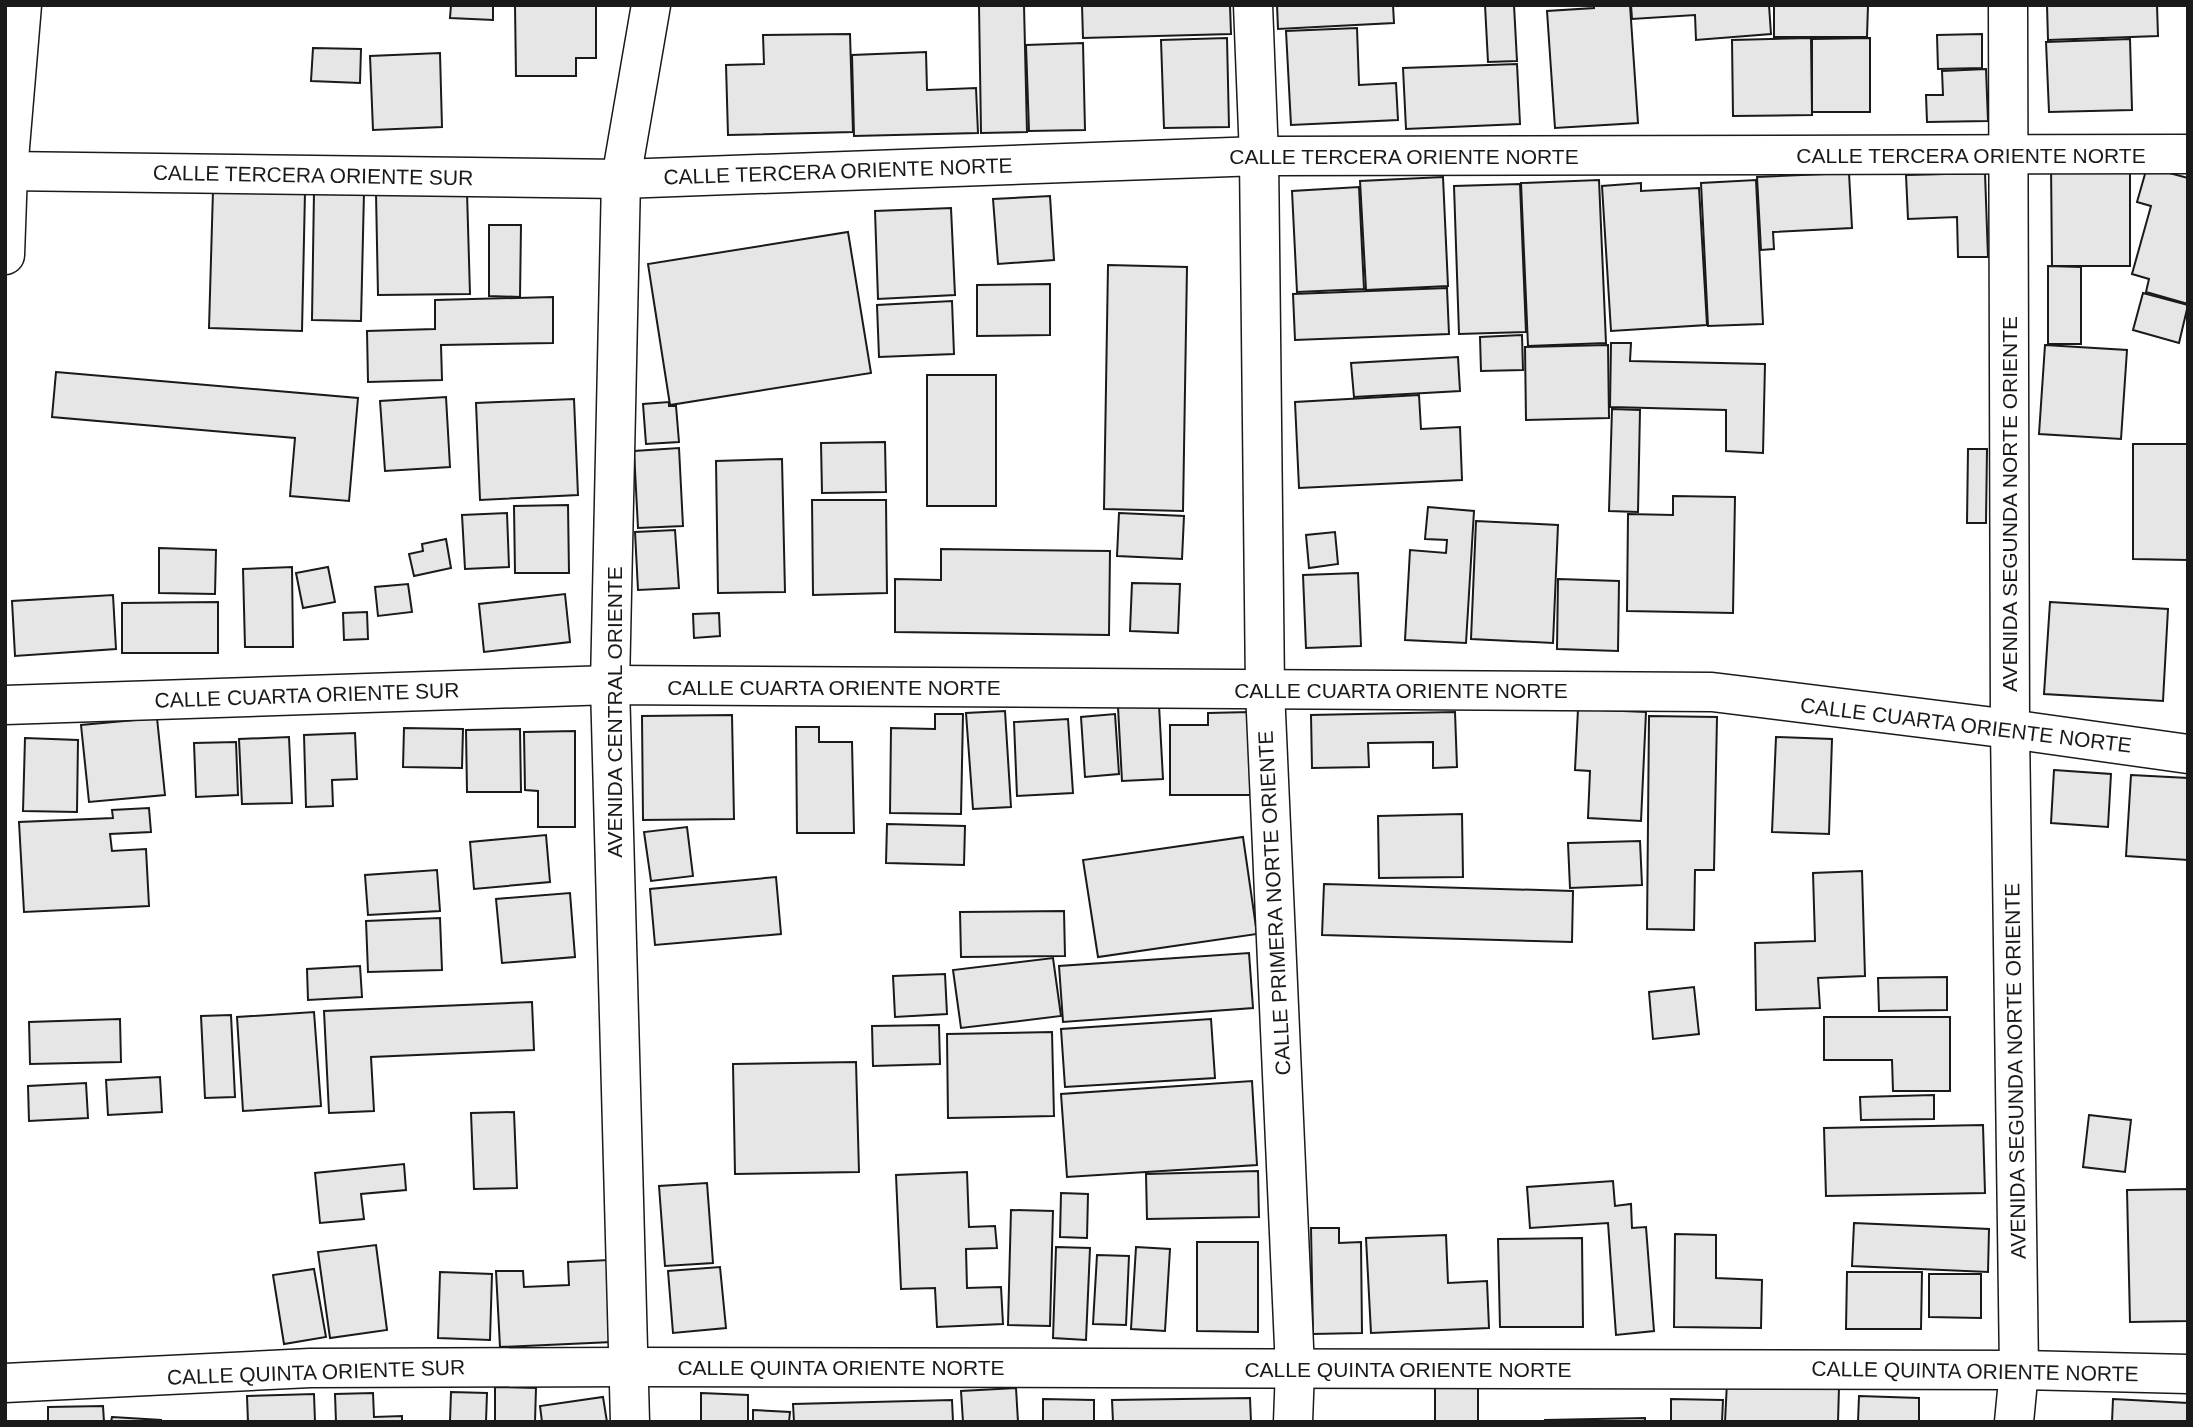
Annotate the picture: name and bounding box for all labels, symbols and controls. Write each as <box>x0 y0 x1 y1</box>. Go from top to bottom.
street label: CALLE TERCERA ORIENTE NORTE <box>1796 144 2146 167</box>
street label: CALLE TERCERA ORIENTE NORTE <box>1229 145 1579 168</box>
street label: CALLE TERCERA ORIENTE NORTE <box>663 153 1013 189</box>
street label: CALLE TERCERA ORIENTE SUR <box>153 161 473 189</box>
street label: AVENIDA SEGUNDA NORTE ORIENTE <box>1998 316 2021 692</box>
street label: AVENIDA CENTRAL ORIENTE <box>603 566 626 858</box>
street label: CALLE CUARTA ORIENTE NORTE <box>667 676 1001 699</box>
street label: CALLE CUARTA ORIENTE SUR <box>154 678 460 712</box>
street label: CALLE CUARTA ORIENTE NORTE <box>1234 679 1568 702</box>
street label: CALLE CUARTA ORIENTE NORTE <box>1799 693 2133 757</box>
street label: CALLE PRIMERA NORTE ORIENTE <box>1253 730 1295 1076</box>
street label: AVENIDA SEGUNDA NORTE ORIENTE <box>2000 883 2030 1259</box>
street label: CALLE QUINTA ORIENTE SUR <box>167 1355 465 1389</box>
street label: CALLE QUINTA ORIENTE NORTE <box>677 1356 1005 1379</box>
street label: CALLE QUINTA ORIENTE NORTE <box>1811 1357 2139 1385</box>
street label: CALLE QUINTA ORIENTE NORTE <box>1244 1358 1572 1381</box>

